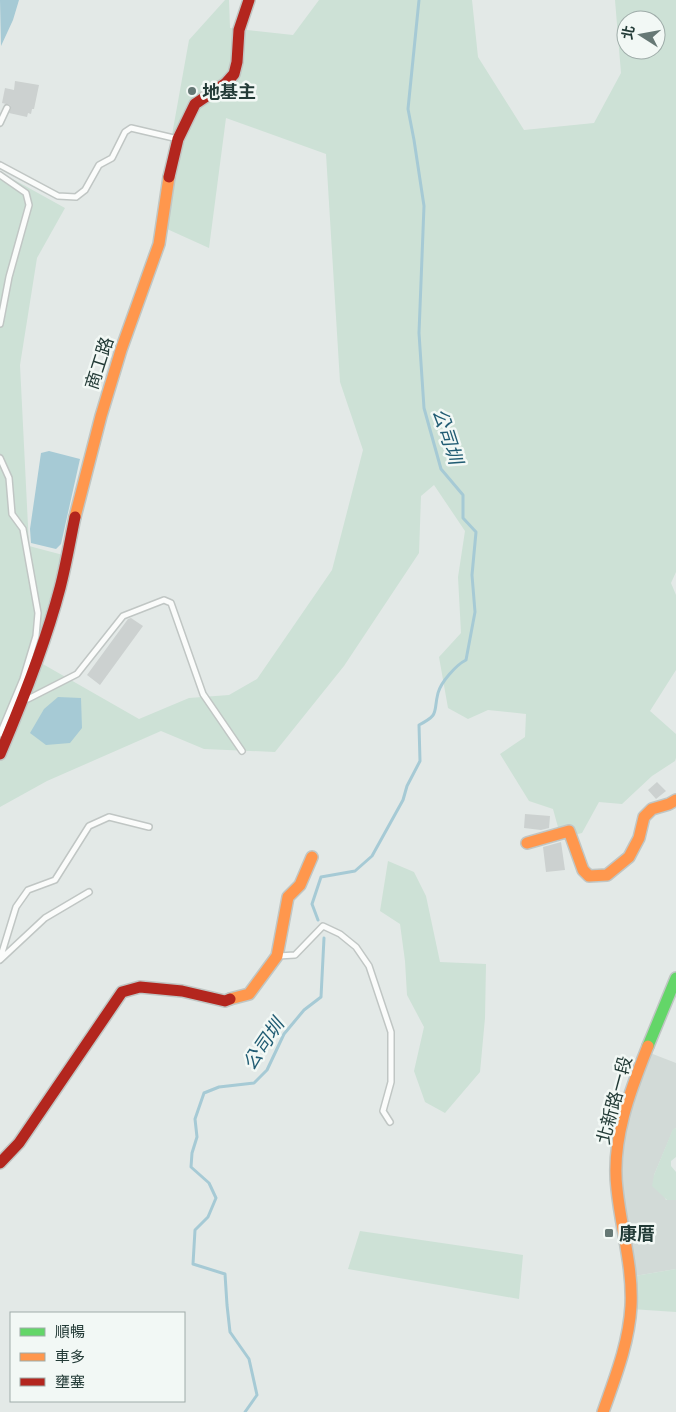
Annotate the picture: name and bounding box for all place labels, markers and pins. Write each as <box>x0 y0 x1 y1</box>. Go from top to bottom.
place label: 地基主 <box>202 80 256 103</box>
marker: 地基主 <box>186 85 198 97</box>
place label: 康厝 <box>619 1222 655 1245</box>
marker: 康厝 <box>603 1227 615 1239</box>

